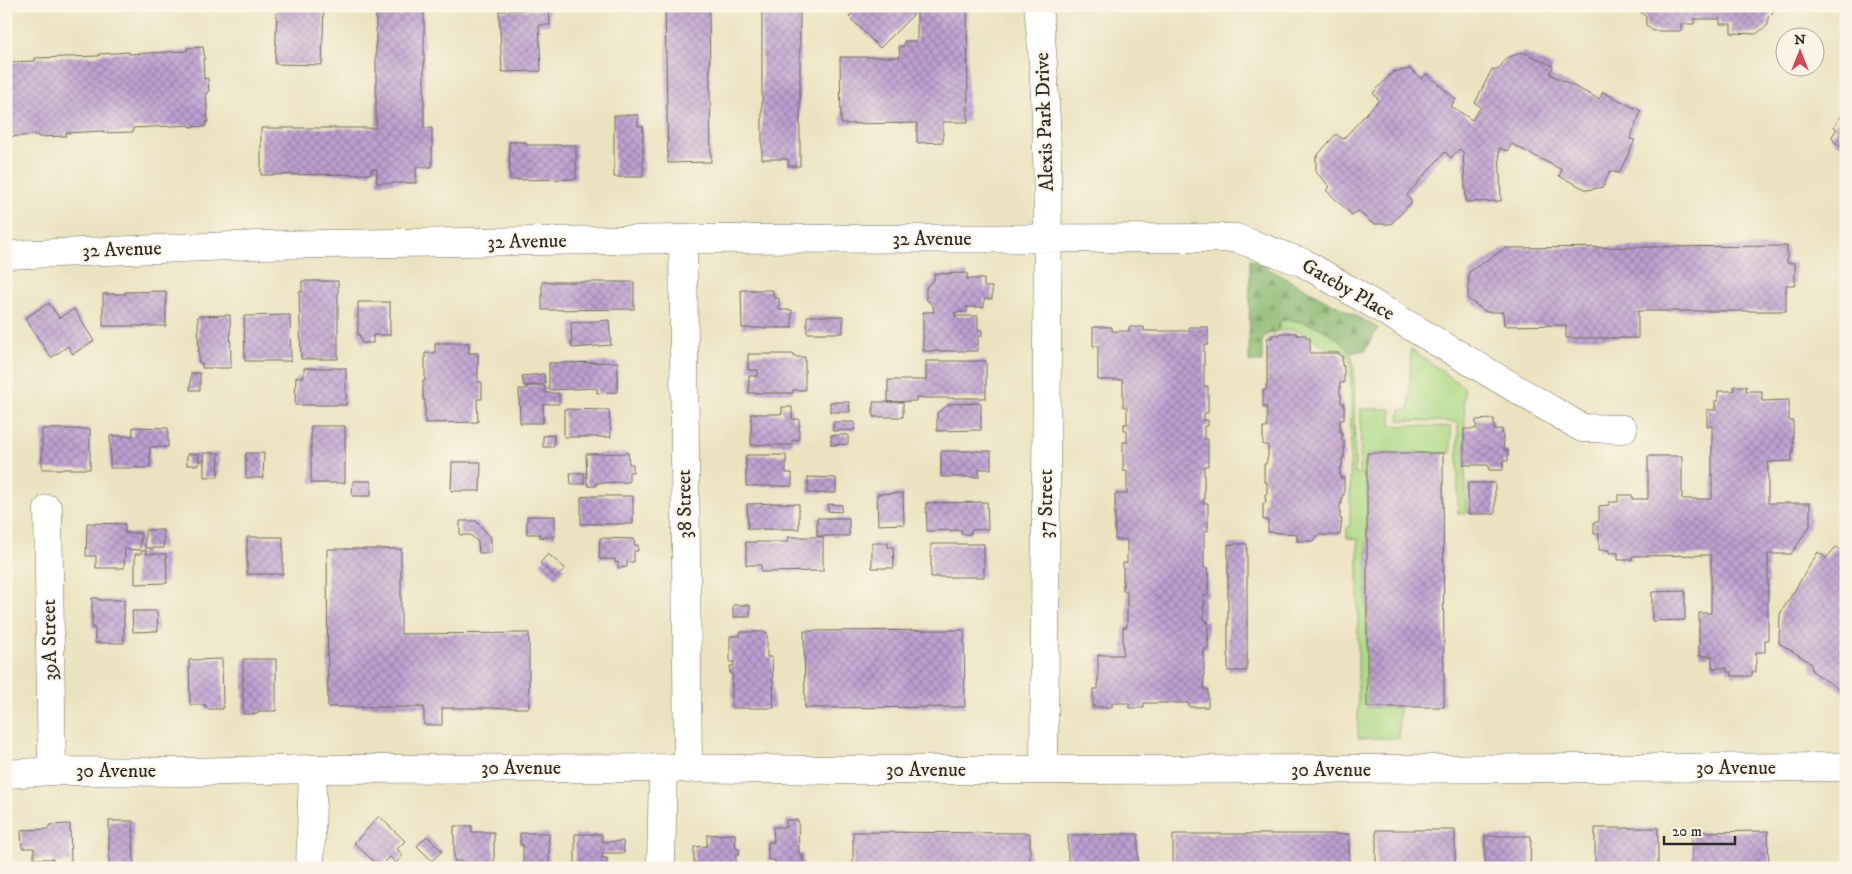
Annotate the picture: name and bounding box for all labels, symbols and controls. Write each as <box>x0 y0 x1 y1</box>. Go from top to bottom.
north arrow <box>1774 28 1824 78</box>
text: N <box>1794 31 1806 49</box>
street label: Alexis Park Drive <box>1030 52 1060 192</box>
street label: 32 Avenue <box>892 227 972 252</box>
street label: 32 Avenue <box>487 229 567 255</box>
street label: 32 Avenue <box>82 236 162 264</box>
street label: Gateby Place <box>1297 253 1399 327</box>
street label: 38 Street <box>672 469 698 539</box>
street label: 37 Street <box>1034 469 1059 539</box>
street label: 39A Street <box>37 599 63 681</box>
street label: 30 Avenue <box>481 756 561 781</box>
street label: 30 Avenue <box>1696 756 1776 781</box>
street label: 30 Avenue <box>886 758 966 783</box>
street label: 30 Avenue <box>1291 758 1371 783</box>
street label: 30 Avenue <box>76 759 156 784</box>
scale bar <box>1664 814 1736 846</box>
text: 20 m <box>1672 822 1702 841</box>

